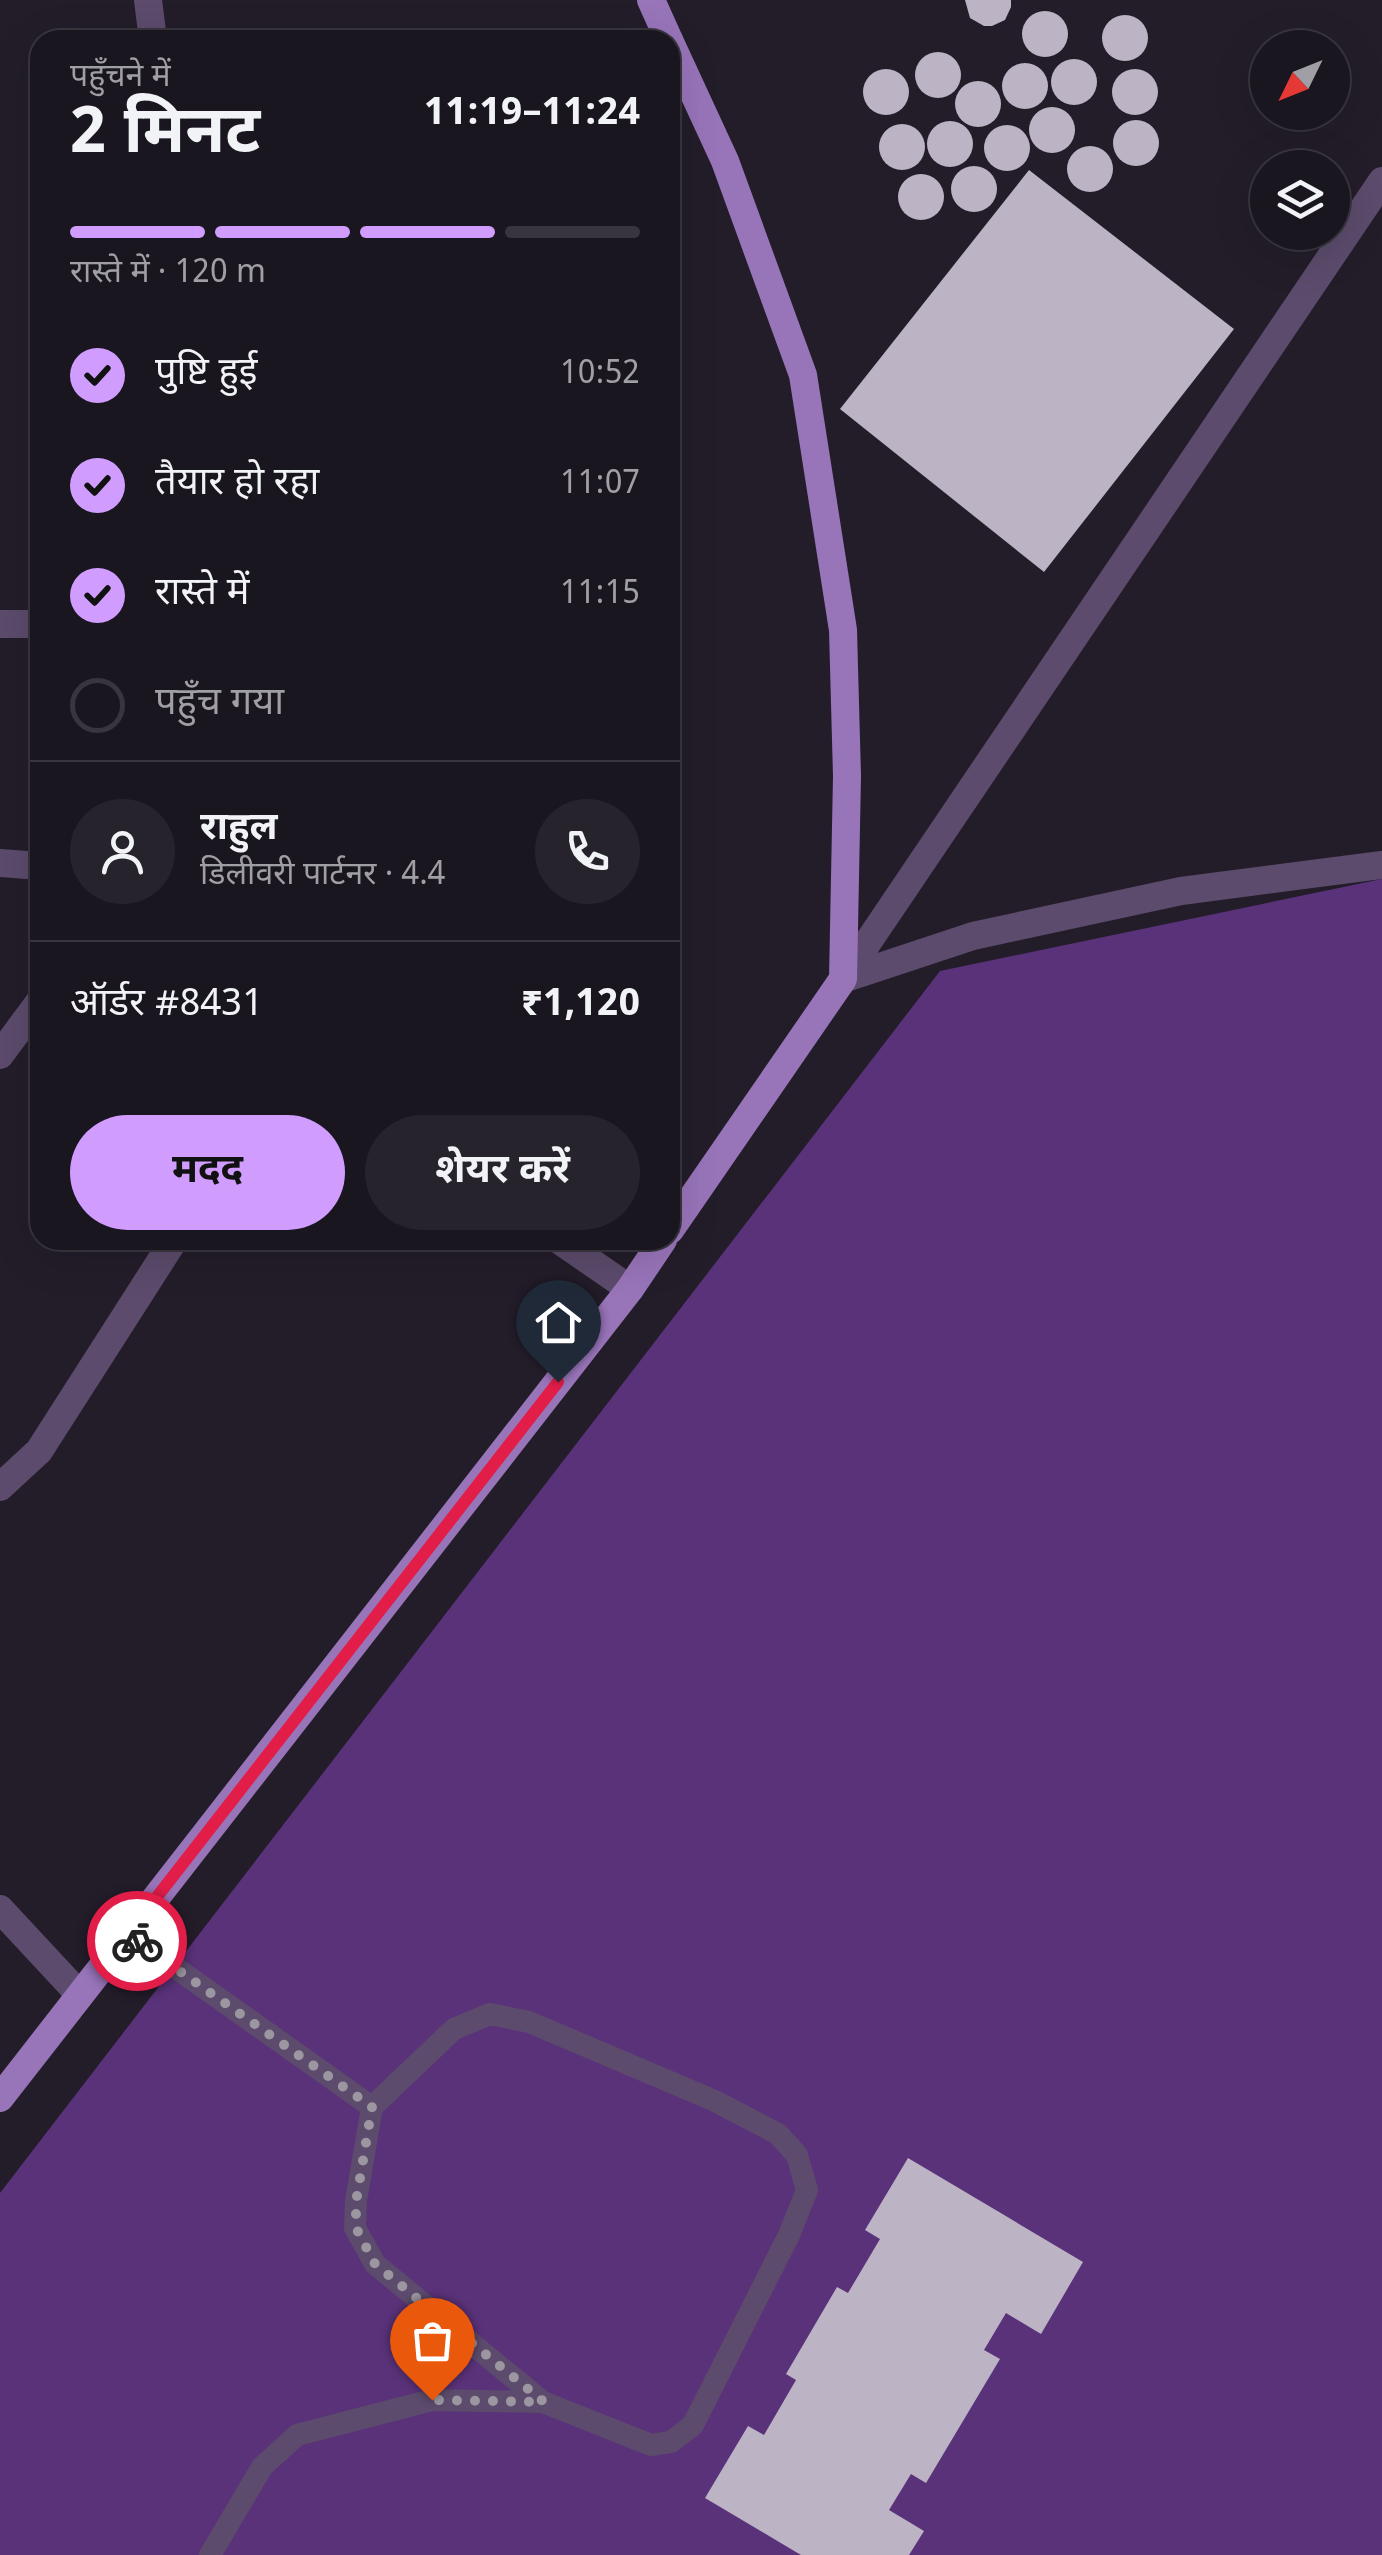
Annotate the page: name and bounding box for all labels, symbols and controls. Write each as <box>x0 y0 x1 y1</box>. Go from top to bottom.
north arrow <box>1250 30 1350 130</box>
map controls <box>1250 30 1350 250</box>
text: पहुँचने में <box>70 57 171 99</box>
text: 11:19–11:24 <box>424 90 640 140</box>
text: 2 मिनट <box>70 94 260 179</box>
button: layers <box>1250 150 1350 250</box>
text: रास्ते में · 120 m <box>70 253 266 295</box>
icon: check <box>70 348 125 403</box>
text: पुष्टि हुई <box>155 350 257 400</box>
text: 10:52 <box>560 354 640 396</box>
icon: check <box>70 458 125 513</box>
text: तैयार हो रहा <box>155 460 319 510</box>
text: 11:07 <box>560 464 640 506</box>
icon: check <box>70 568 125 623</box>
text: रास्ते में <box>155 570 249 620</box>
text: 11:15 <box>560 574 640 616</box>
text: पहुँच गया <box>155 680 284 730</box>
button: person <box>70 799 175 904</box>
button: phone <box>535 799 640 904</box>
text: राहुल <box>200 805 277 855</box>
text: डिलीवरी पार्टनर · 4.4 <box>200 855 445 897</box>
text: ऑर्डर #8431 <box>70 981 263 1031</box>
text: ₹1,120 <box>521 981 640 1031</box>
button: मदद <box>70 1115 345 1230</box>
button: शेयर करें <box>365 1115 640 1230</box>
pin <box>516 1280 601 1383</box>
icon: home <box>531 1295 586 1350</box>
courier <box>87 1891 187 1991</box>
icon: bike <box>110 1914 165 1969</box>
pin <box>390 2298 475 2401</box>
icon: bag <box>405 2313 460 2368</box>

